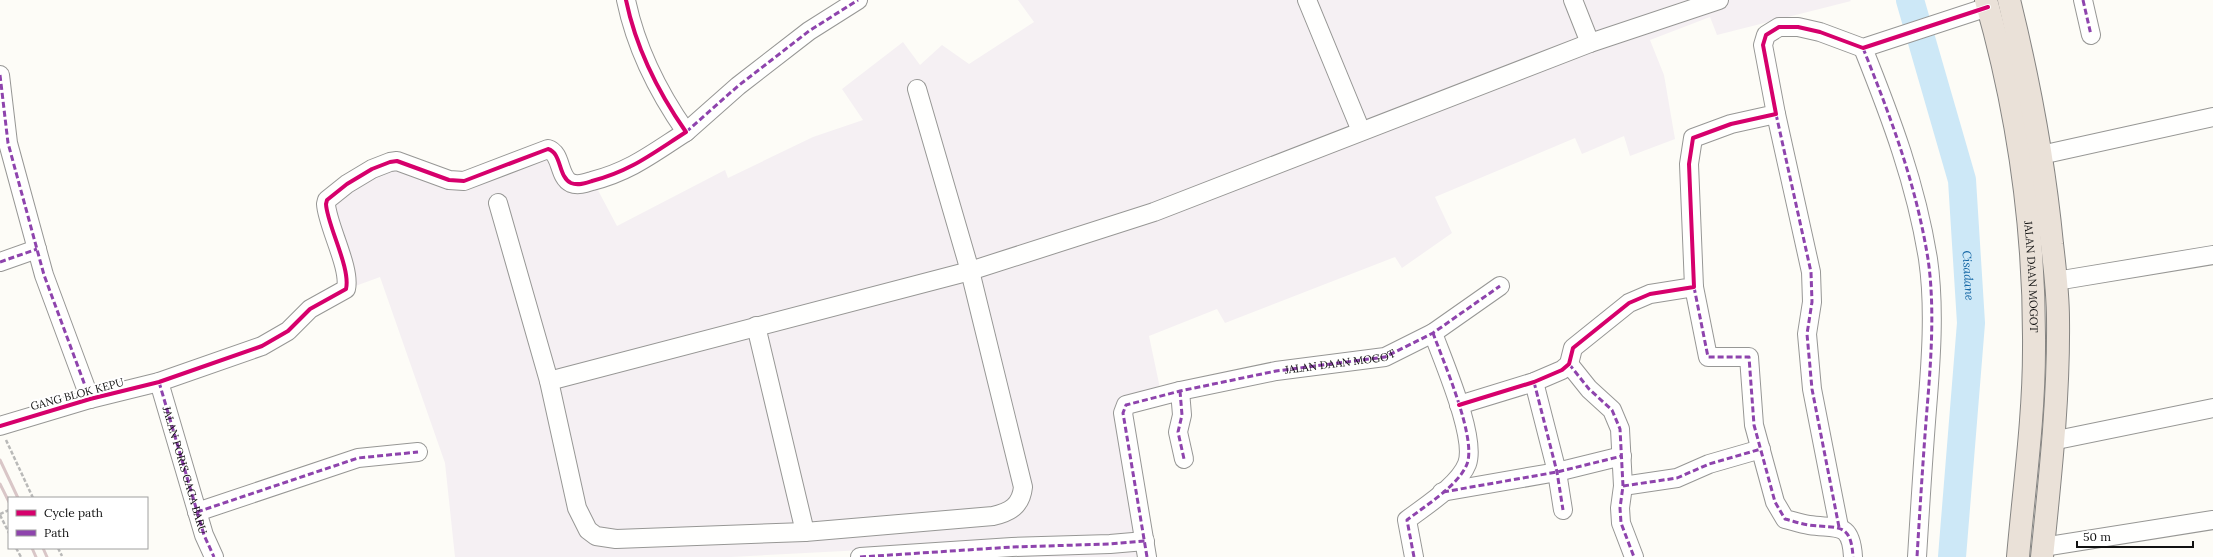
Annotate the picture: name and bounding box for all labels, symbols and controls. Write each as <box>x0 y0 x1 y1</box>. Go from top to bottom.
street label: JALAN DAAN MOGOT <box>2021 219 2041 333</box>
water label: Cisadane <box>1959 250 1978 301</box>
street label: JALAN DAAN MOGOT <box>1283 346 1398 377</box>
street label: GANG BLOK KEPU <box>29 375 125 413</box>
street label: JALAN PORIS GAGA BARU <box>159 404 210 536</box>
legend <box>8 497 148 549</box>
text: Cycle path <box>44 505 103 520</box>
scale bar <box>2077 523 2193 549</box>
text: Path <box>44 525 69 540</box>
text: 50 m <box>2083 529 2111 544</box>

